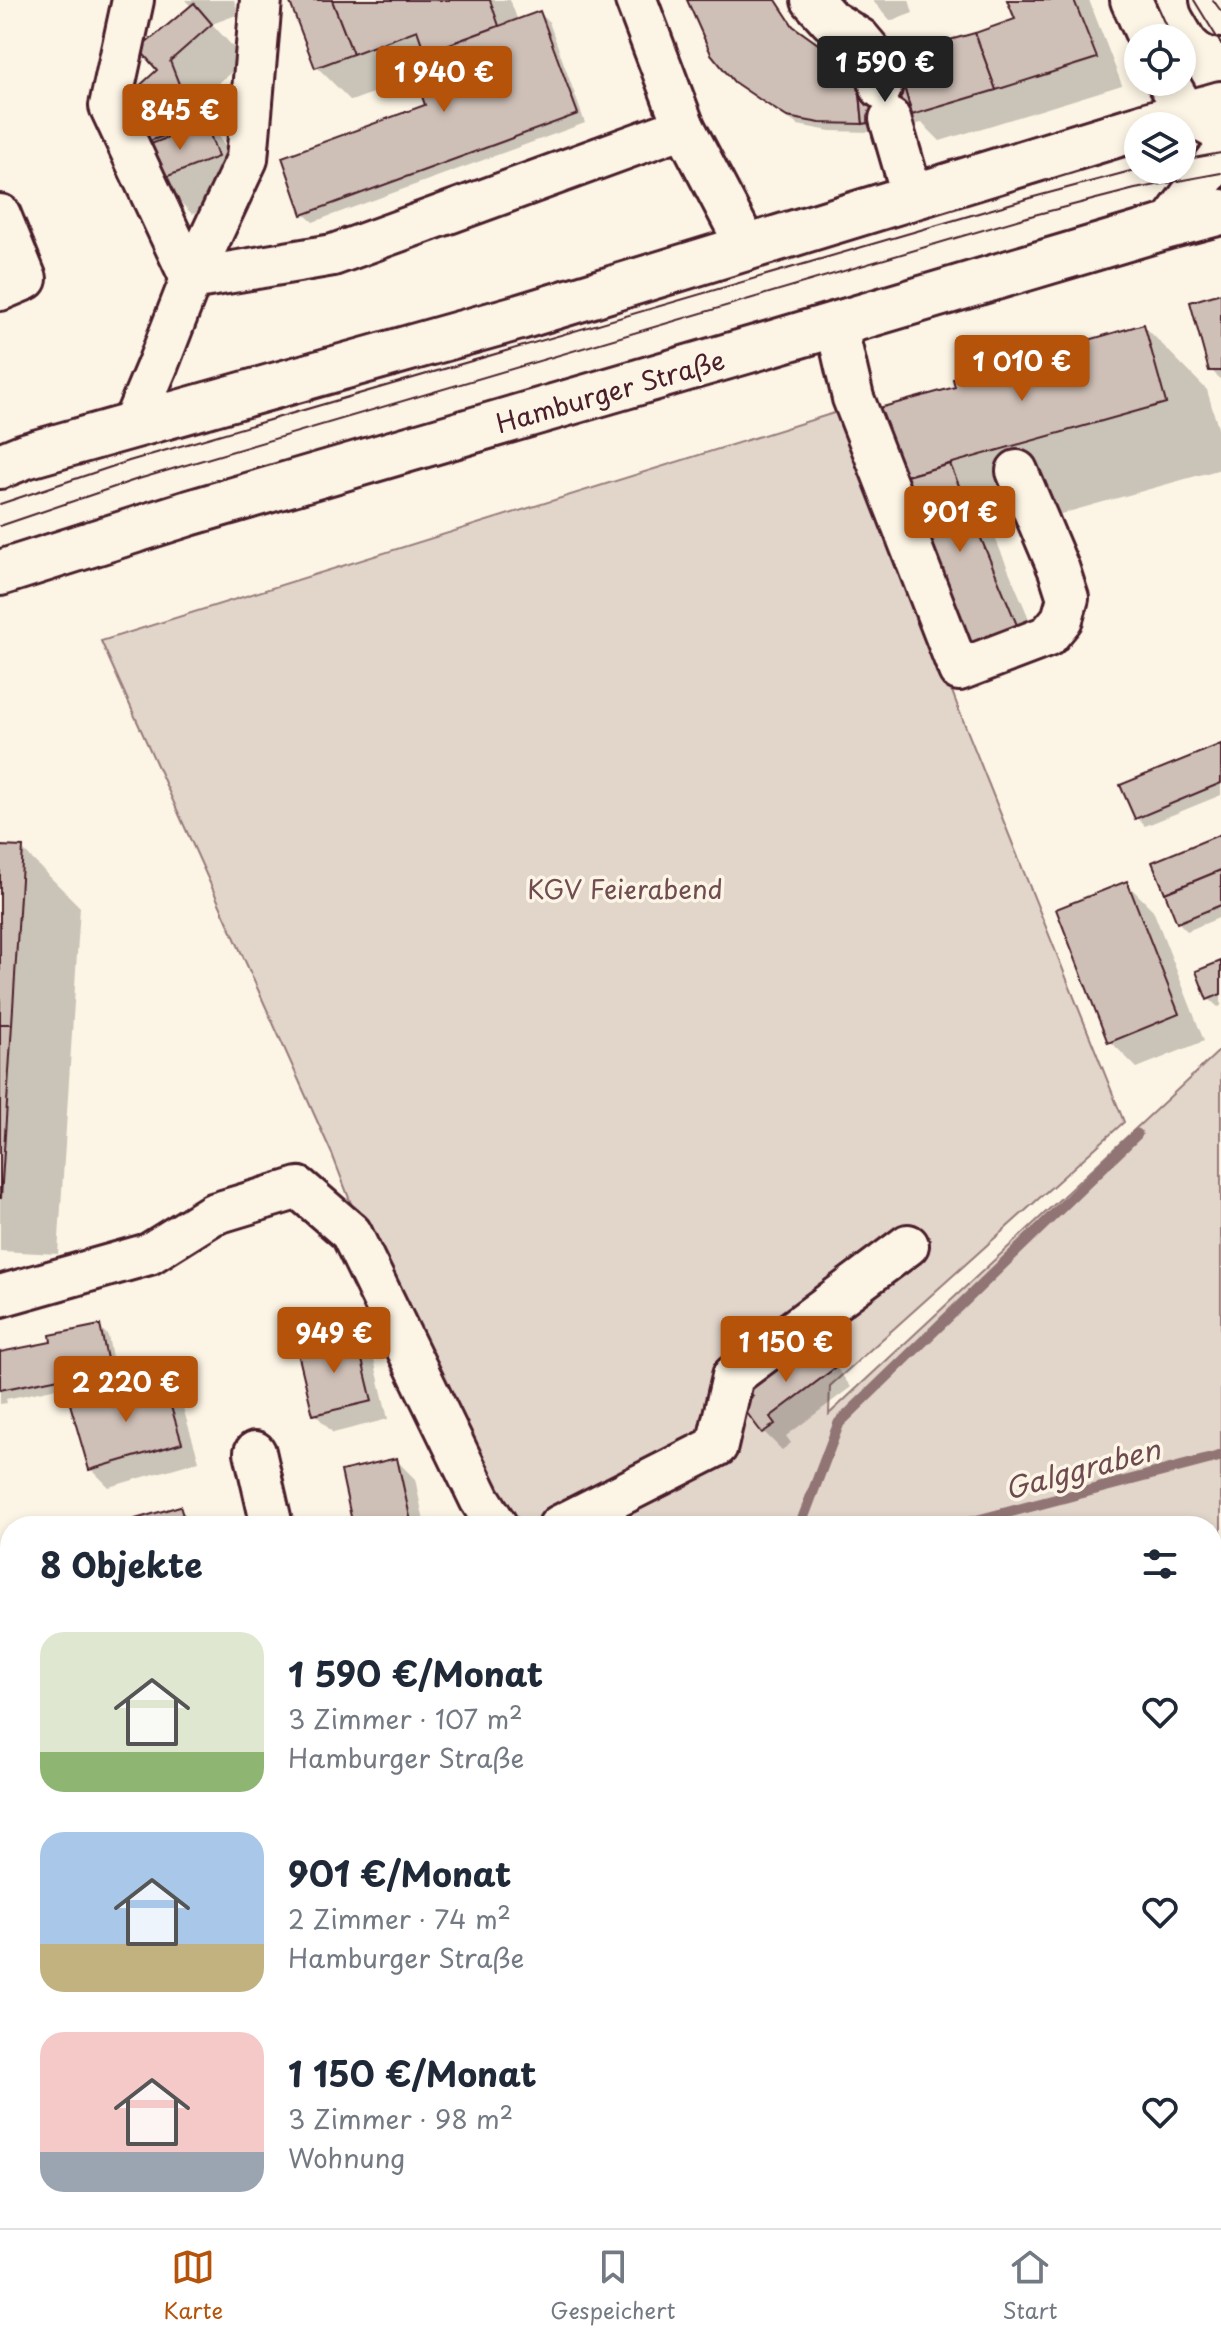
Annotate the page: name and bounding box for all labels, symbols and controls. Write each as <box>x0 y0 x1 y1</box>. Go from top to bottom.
map controls <box>1124 24 1196 184</box>
button: locate <box>1124 24 1196 96</box>
pin: 1 590 € <box>811 36 959 104</box>
text: 1 590 € <box>835 42 935 81</box>
pin: 1 940 € <box>370 46 518 114</box>
text: 1 940 € <box>394 52 494 91</box>
pin: 845 € <box>124 84 236 152</box>
text: 845 € <box>140 90 220 129</box>
button: layers <box>1124 112 1196 184</box>
pin: 1 010 € <box>948 335 1096 403</box>
street label: Hamburger Straße <box>491 340 729 442</box>
text: 1 010 € <box>973 341 1071 380</box>
pin: 901 € <box>904 486 1016 554</box>
text: 901 € <box>922 492 998 531</box>
park label: KGV Feierabend <box>527 869 723 908</box>
pin: 949 € <box>278 1307 390 1375</box>
text: 949 € <box>295 1313 373 1352</box>
pin: 1 150 € <box>712 1316 860 1384</box>
text: 1 150 € <box>739 1322 833 1361</box>
pin: 2 220 € <box>52 1356 200 1424</box>
text: 2 220 € <box>72 1362 180 1401</box>
water label: Galggraben <box>999 1426 1166 1509</box>
text: 8 Objekte <box>40 1538 203 1590</box>
icon: filters <box>1138 1542 1182 1586</box>
text: 1 590 €/Monat <box>288 1647 543 1699</box>
icon: home <box>104 1664 200 1760</box>
icon: heart <box>1138 1690 1182 1734</box>
text: 3 Zimmer · 107 m² <box>288 1699 523 1738</box>
text: Hamburger Straße <box>288 1738 524 1777</box>
text: 901 €/Monat <box>288 1847 511 1899</box>
icon: home <box>104 1864 200 1960</box>
icon: heart <box>1138 1890 1182 1934</box>
text: 2 Zimmer · 74 m² <box>288 1899 511 1938</box>
text: Hamburger Straße <box>288 1938 524 1977</box>
text: 1 150 €/Monat <box>288 2047 537 2099</box>
icon: home <box>104 2064 200 2160</box>
icon: heart <box>1138 2090 1182 2134</box>
text: 3 Zimmer · 98 m² <box>288 2099 513 2138</box>
text: Wohnung <box>288 2138 405 2177</box>
tab: Karte <box>164 2245 223 2326</box>
tab: Gespeichert <box>550 2245 675 2326</box>
tab: Start <box>1003 2245 1057 2326</box>

